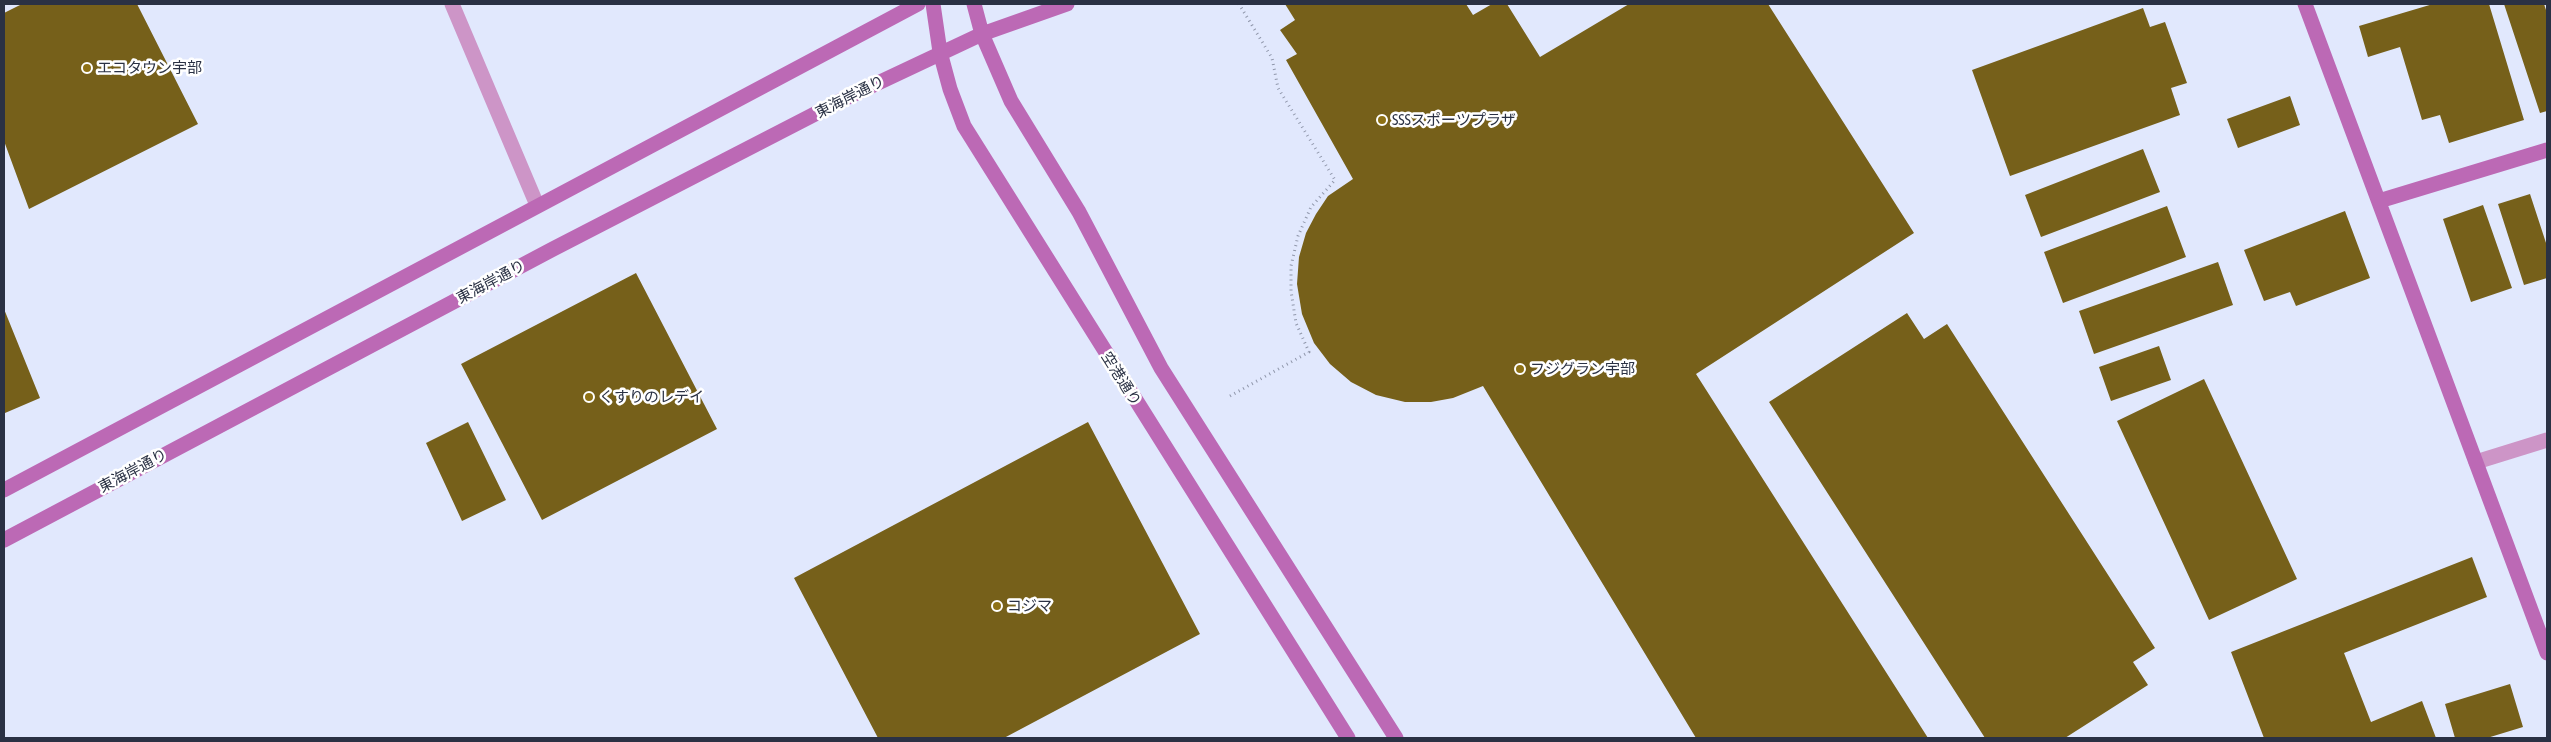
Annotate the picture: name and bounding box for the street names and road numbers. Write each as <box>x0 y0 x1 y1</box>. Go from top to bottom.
street label: 東海岸通り <box>813 72 887 122</box>
street label: 東海岸通り <box>454 256 528 308</box>
street label: 空港通り <box>1097 349 1145 409</box>
street label: 東海岸通り <box>96 445 170 497</box>

